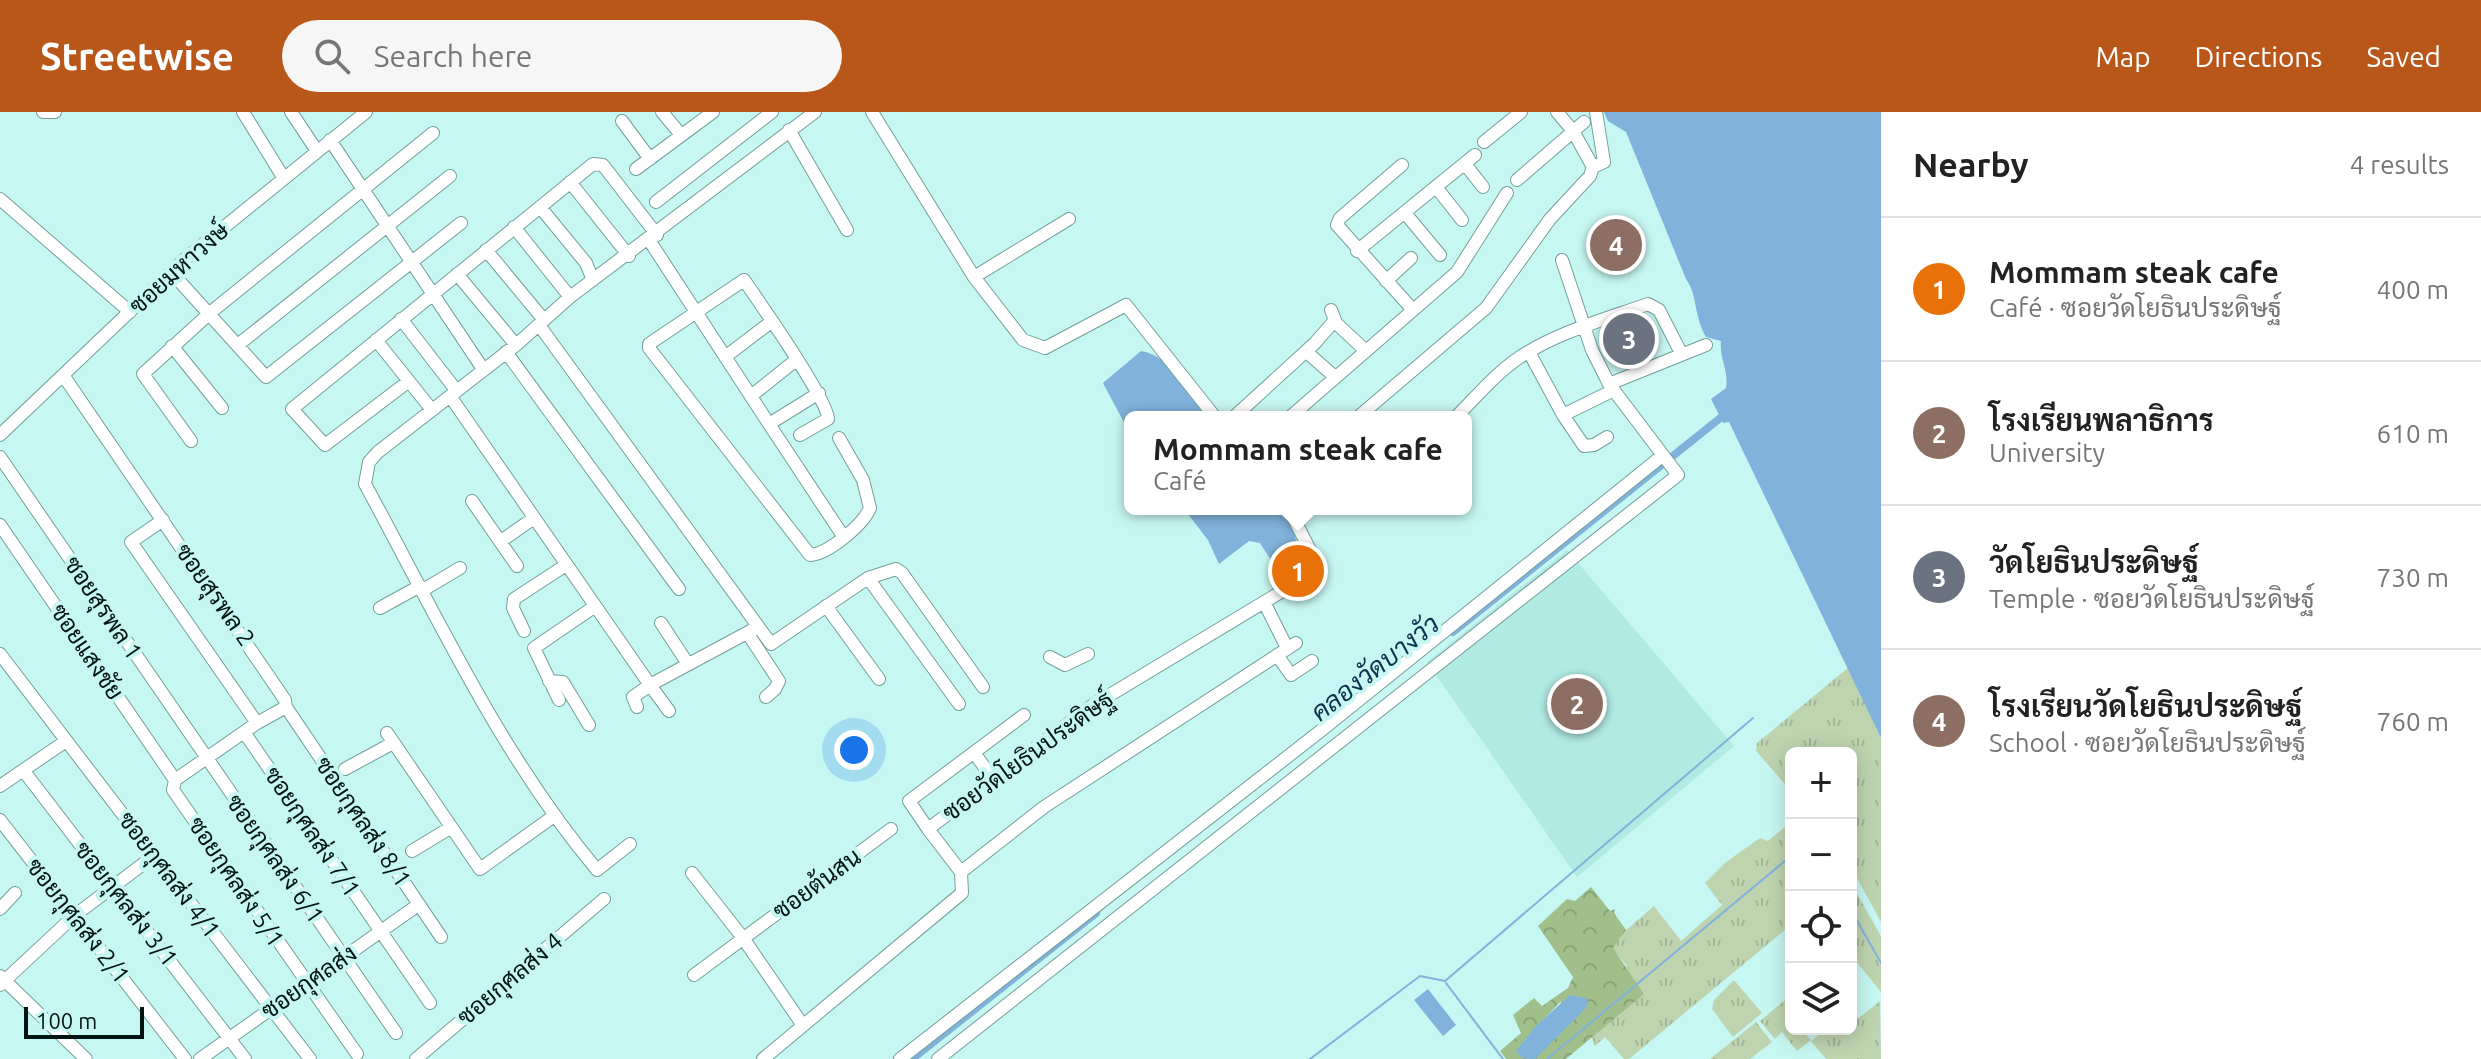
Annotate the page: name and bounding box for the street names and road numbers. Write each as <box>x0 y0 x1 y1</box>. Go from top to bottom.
street label: ซอยมหาวงษ์ <box>122 214 234 319</box>
street label: ซอยสุรพล 2 <box>168 538 260 653</box>
street label: ซอยสุรพล 1 <box>57 551 148 666</box>
street label: ซอยแสงชัย <box>46 599 129 705</box>
street label: ซอยวัดโยธินประดิษฐ์ <box>936 683 1120 829</box>
street label: ซอยกุศลส่ง 8/1 <box>308 752 417 894</box>
street label: ซอยกุศลส่ง 7/1 <box>257 762 366 904</box>
street label: ซอยกุศลส่ง 6/1 <box>219 789 330 930</box>
street label: ซอยกุศลส่ง 4/1 <box>111 806 226 945</box>
street label: ซอยกุศลส่ง 5/1 <box>181 812 290 954</box>
street label: ซอยกุศลส่ง 3/1 <box>67 836 184 973</box>
street label: ซอยต้นสน <box>767 842 866 924</box>
street label: ซอยกุศลส่ง 2/1 <box>19 853 136 990</box>
street label: ซอยกุศลส่ง 4 <box>452 927 570 1033</box>
street label: ซอยกุศลส่ง <box>256 939 363 1027</box>

